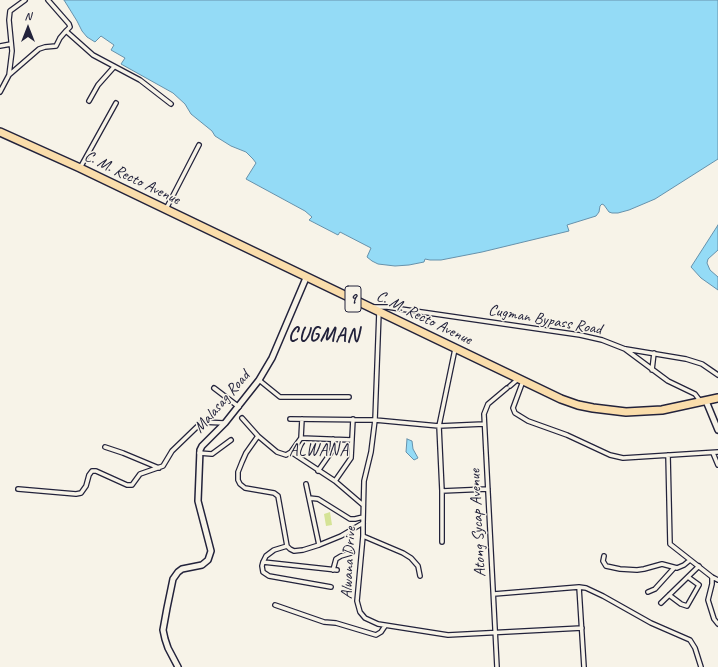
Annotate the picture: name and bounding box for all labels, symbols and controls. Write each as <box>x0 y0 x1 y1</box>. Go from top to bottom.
north arrow <box>8 8 48 48</box>
text: N <box>25 9 31 23</box>
street label: C. M. Recto Avenue <box>81 147 183 209</box>
road number: 9 <box>345 286 361 312</box>
street label: C. M. Recto Avenue <box>373 287 475 349</box>
street label: Cugman Bypass Road <box>487 301 603 339</box>
district label: CUGMAN <box>288 324 360 348</box>
street label: Malasag Road <box>190 367 254 437</box>
district label: ALWANA <box>289 441 349 461</box>
street label: Atong Sycap Avenue <box>466 469 490 577</box>
street label: Alwana Drive <box>338 526 360 600</box>

